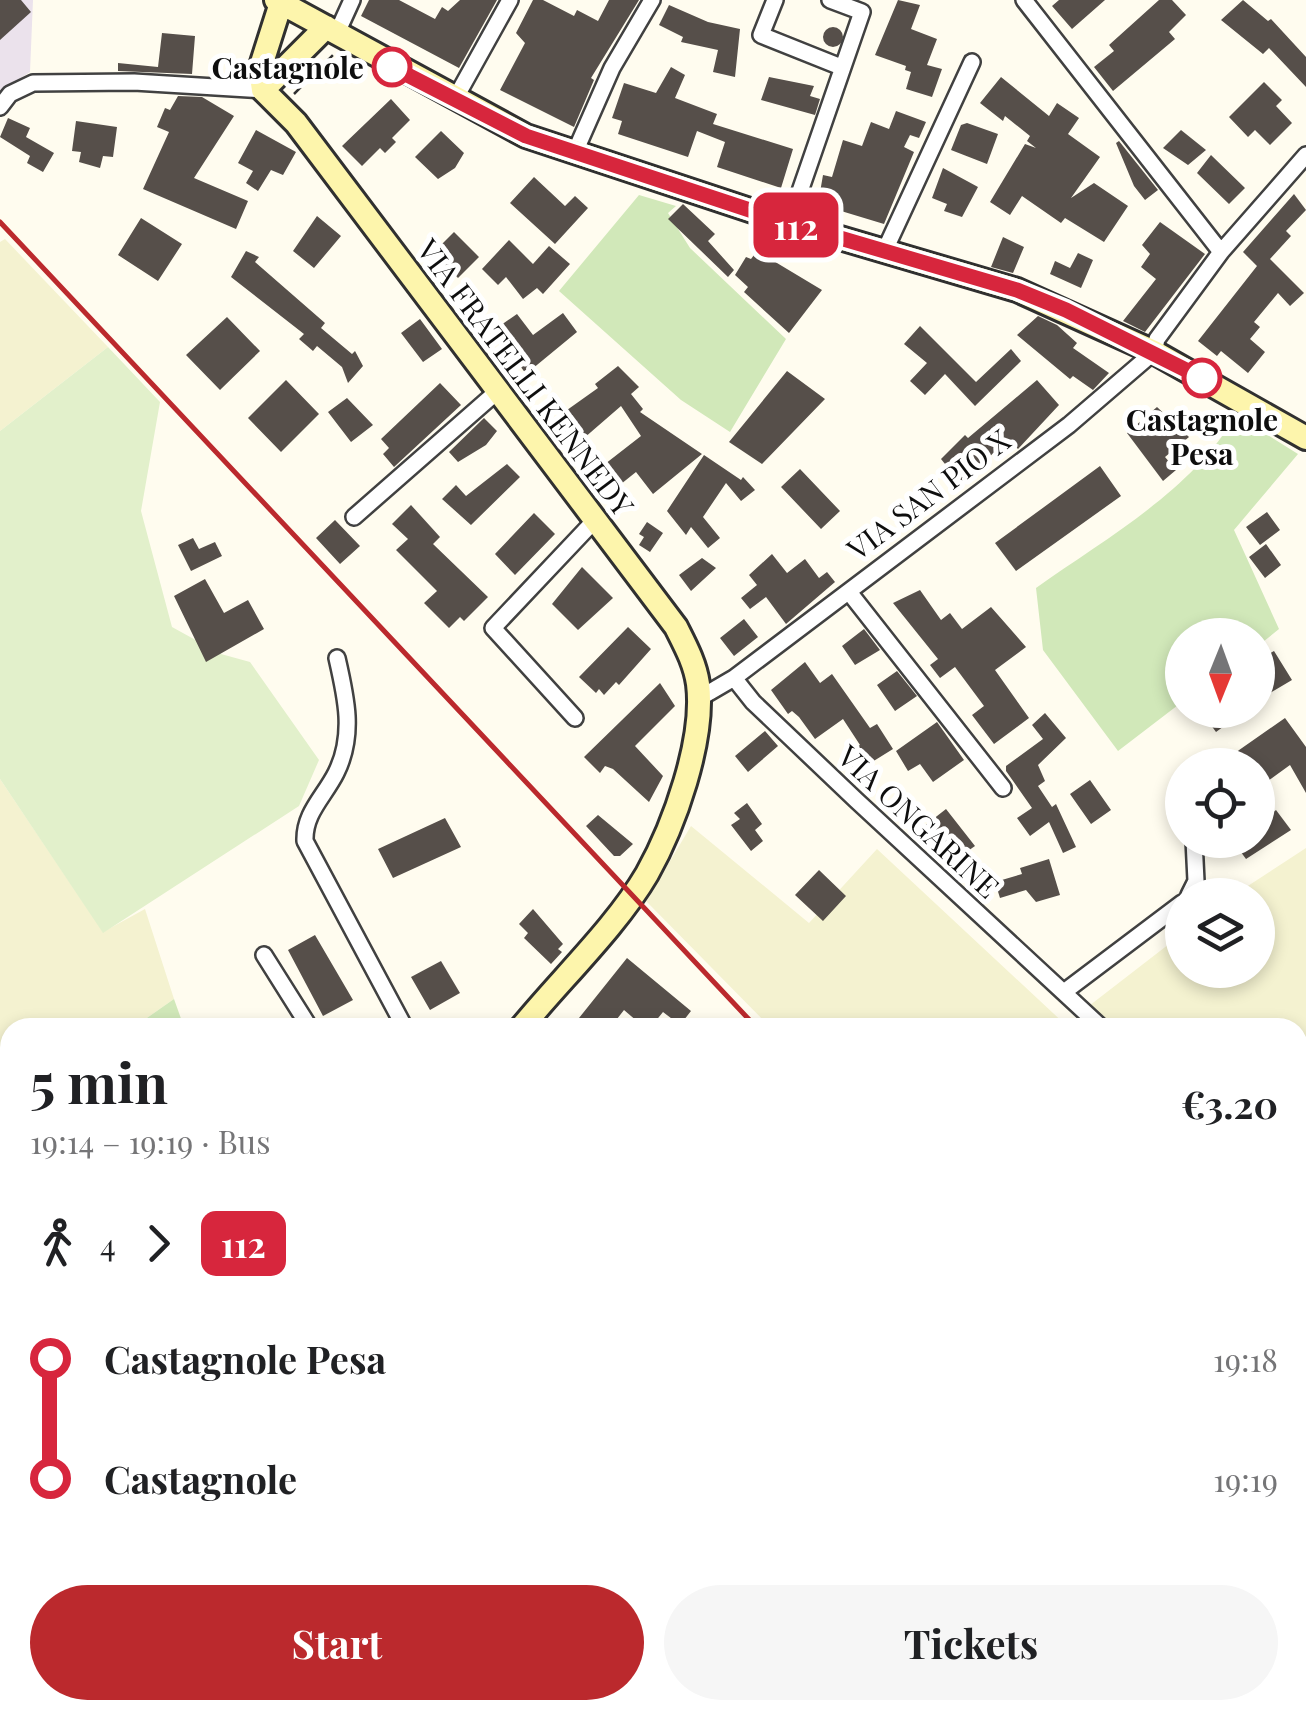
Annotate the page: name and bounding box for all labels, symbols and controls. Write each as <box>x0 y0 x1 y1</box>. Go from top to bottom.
place label: Castagnole <box>212 47 364 87</box>
marker: Castagnole <box>373 48 411 86</box>
line badge: 112 <box>738 192 854 258</box>
text: 112 <box>773 202 819 249</box>
street label: VIA FRATELLI KENNEDY <box>408 230 643 524</box>
marker: Castagnole Pesa <box>1183 359 1221 397</box>
place label: Castagnole Pesa <box>1126 399 1278 473</box>
street label: VIA SAN PIO X <box>838 420 1018 569</box>
north arrow <box>1165 618 1275 728</box>
map controls <box>1165 618 1275 988</box>
street label: VIA ONGARINE <box>829 735 1008 906</box>
button: locate <box>1165 748 1275 858</box>
button: layers <box>1165 878 1275 988</box>
text: 5 min <box>30 1044 168 1118</box>
text: €3.20 <box>1181 1078 1278 1129</box>
text: 19:14 – 19:19 · Bus <box>30 1119 270 1162</box>
icon: walk <box>30 1216 85 1271</box>
icon: forward <box>131 1216 186 1271</box>
text: 112 <box>221 1220 266 1267</box>
text: 4 <box>100 1222 116 1265</box>
text: Castagnole Pesa <box>104 1333 386 1384</box>
text: 19:18 <box>1213 1337 1278 1380</box>
text: Castagnole <box>104 1453 297 1504</box>
text: 19:19 <box>1213 1457 1278 1500</box>
button: Start <box>30 1585 644 1700</box>
button: Tickets <box>664 1585 1278 1700</box>

